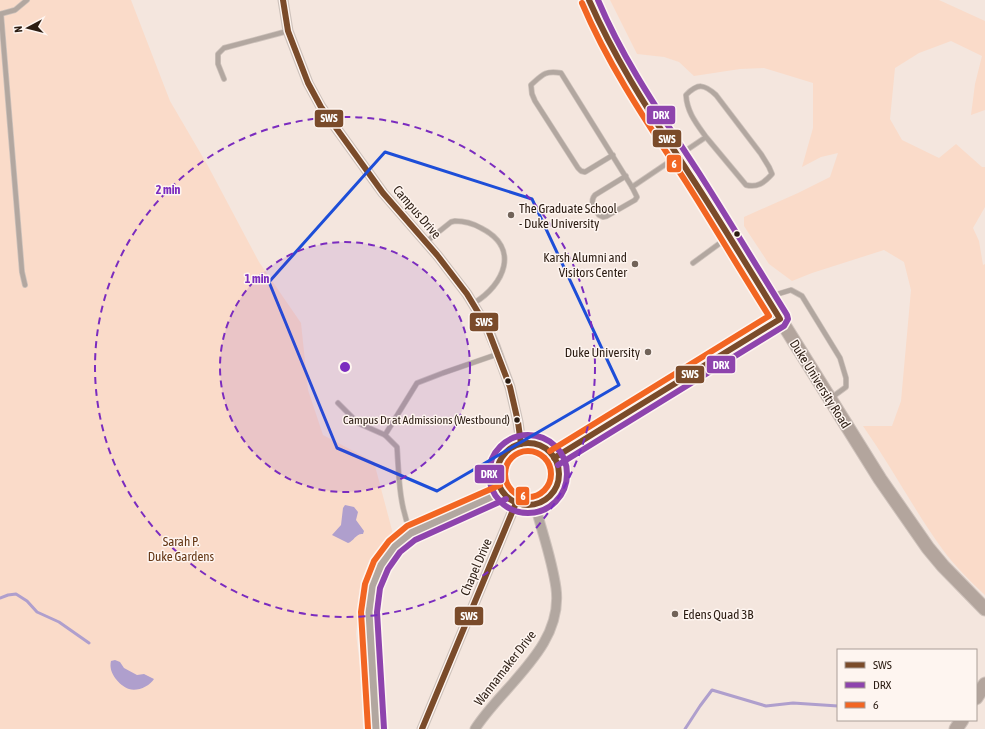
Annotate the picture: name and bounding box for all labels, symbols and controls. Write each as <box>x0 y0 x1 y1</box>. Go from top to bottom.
north arrow <box>8 8 48 48</box>
text: N <box>12 25 24 33</box>
line badge: DRX <box>646 105 676 125</box>
line badge: SWS <box>314 109 344 128</box>
text: DRX <box>653 109 670 121</box>
text: SWS <box>320 112 338 124</box>
line badge: SWS <box>652 129 682 148</box>
text: SWS <box>658 133 676 145</box>
line badge: 6 <box>666 154 682 173</box>
text: 6 <box>671 158 677 170</box>
street label: Campus Drive <box>390 182 444 242</box>
text: 2 min <box>156 183 180 197</box>
place label: The Graduate School - Duke University <box>519 201 618 231</box>
marker: The Graduate School - Duke University <box>506 210 516 220</box>
unlabelled marker <box>732 229 742 239</box>
place label: Karsh Alumni and Visitors Center <box>543 250 627 280</box>
marker: Karsh Alumni and Visitors Center <box>630 259 640 269</box>
text: 1 min <box>245 272 269 286</box>
line badge: SWS <box>469 312 499 332</box>
text: SWS <box>475 316 493 328</box>
street label: Duke University Road <box>787 337 853 431</box>
place label: Duke University <box>565 345 641 360</box>
marker: Duke University <box>643 347 653 357</box>
line badge: DRX <box>706 355 736 374</box>
text: DRX <box>713 359 730 371</box>
centre of rings <box>338 360 352 374</box>
line badge: SWS <box>675 365 705 384</box>
text: SWS <box>681 368 699 380</box>
unlabelled marker <box>503 376 513 386</box>
place label: Campus Dr at Admissions (Westbound) <box>343 413 510 427</box>
marker: Campus Dr at Admissions (Westbound) <box>512 415 522 425</box>
line badge: DRX <box>474 464 505 484</box>
text: DRX <box>481 468 498 480</box>
line badge: 6 <box>515 486 530 506</box>
text: 6 <box>520 490 526 502</box>
park label: Sarah P. Duke Gardens <box>148 534 215 564</box>
street label: Chapel Drive <box>457 536 495 598</box>
line badge: SWS <box>454 606 484 626</box>
place label: Edens Quad 3B <box>683 607 754 622</box>
marker: Edens Quad 3B <box>670 609 680 619</box>
text: SWS <box>460 610 478 622</box>
street label: Wannamaker Drive <box>471 627 539 709</box>
legend <box>837 649 977 721</box>
text: SWS <box>873 658 892 672</box>
text: DRX <box>873 678 892 692</box>
text: 6 <box>873 698 879 712</box>

